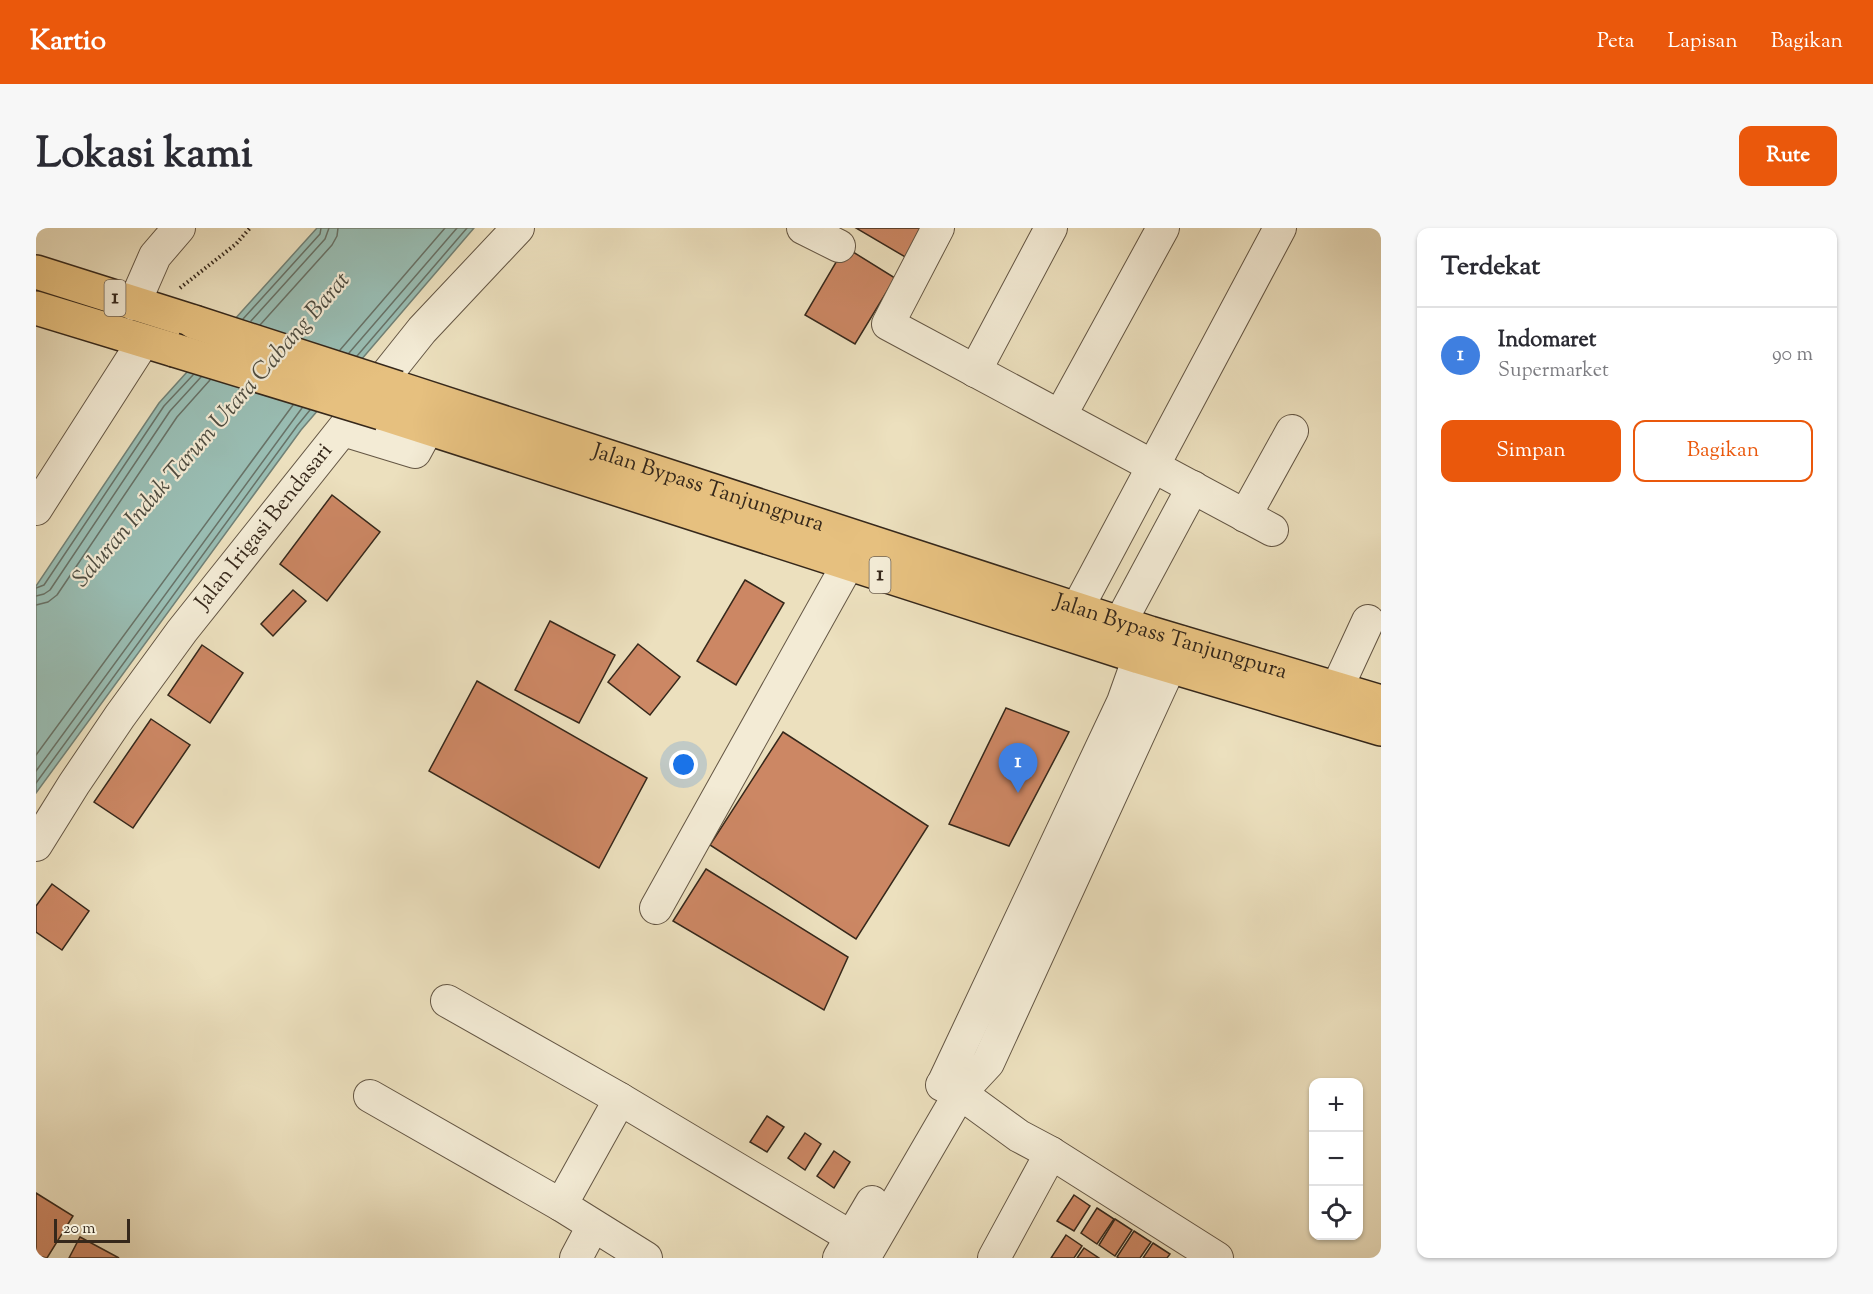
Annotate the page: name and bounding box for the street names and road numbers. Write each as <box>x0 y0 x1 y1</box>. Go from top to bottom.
road number: 1 <box>104 280 126 316</box>
street label: Jalan Bypass Tanjungpura <box>587 436 828 542</box>
street label: Jalan Irigasi Bendasari <box>188 437 341 618</box>
road number: 1 <box>870 557 890 593</box>
street label: Jalan Bypass Tanjungpura <box>1049 587 1291 689</box>

